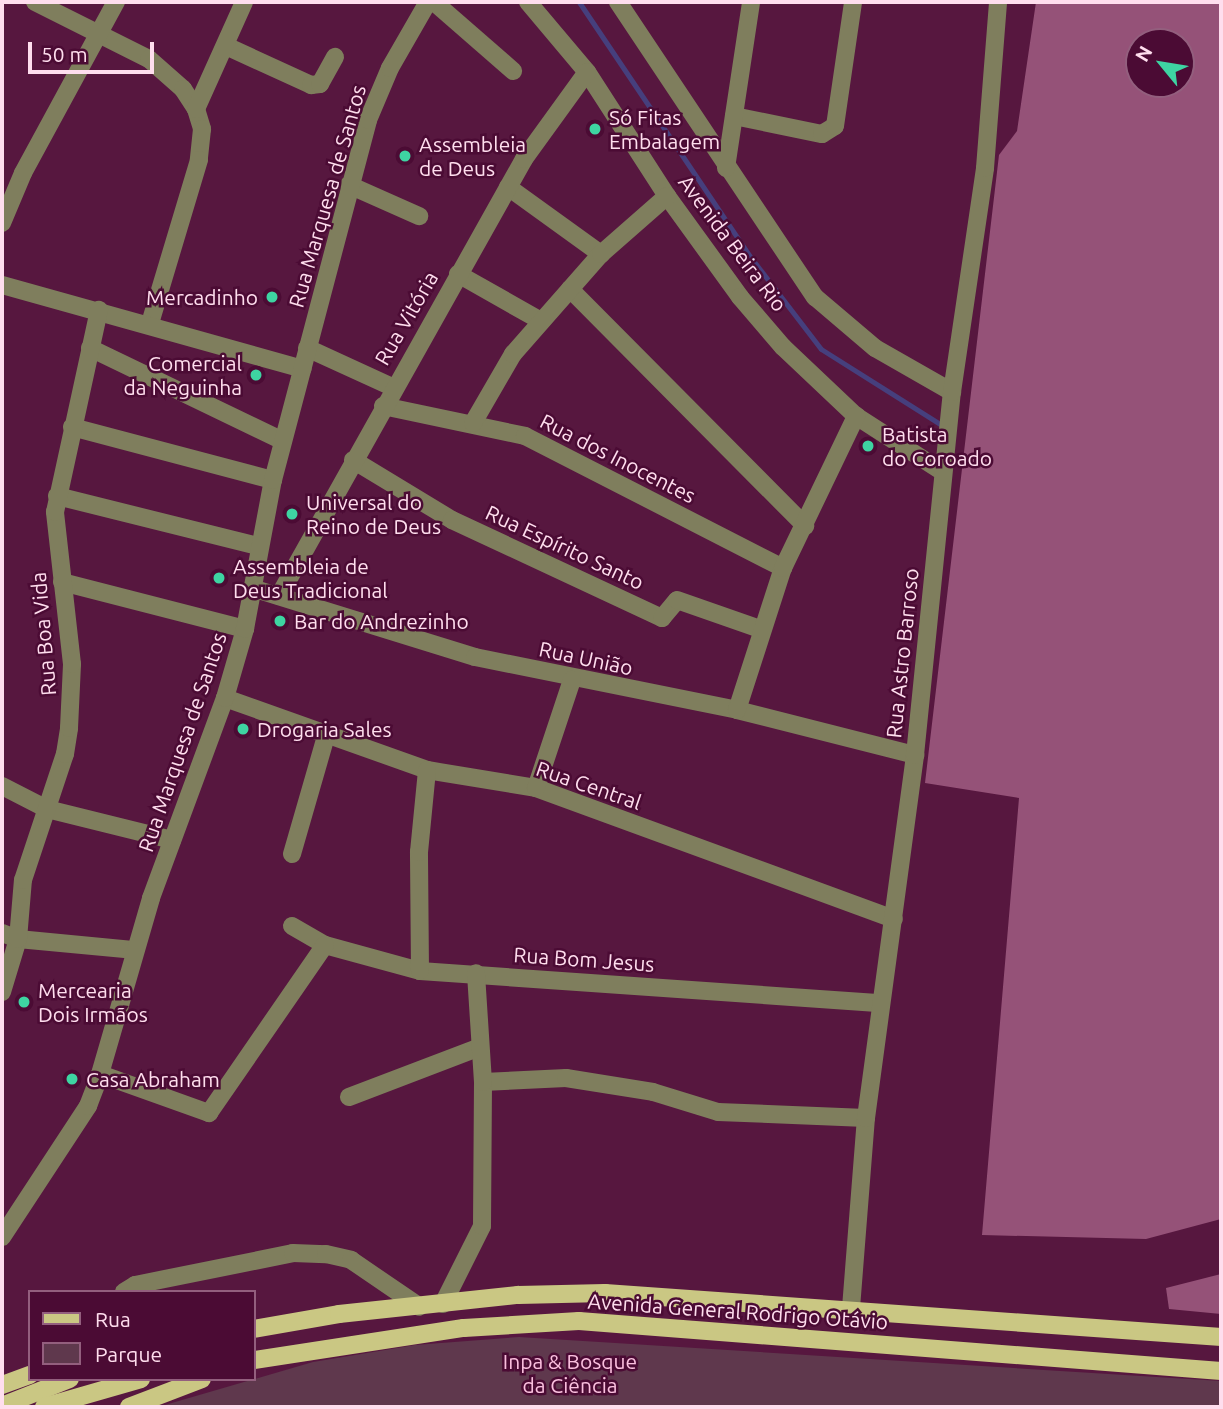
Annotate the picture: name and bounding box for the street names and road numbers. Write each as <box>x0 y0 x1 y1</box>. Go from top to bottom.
street label: Rua Marquesa de Santos <box>283 82 371 310</box>
street label: Avenida Beira Rio <box>674 170 792 316</box>
street label: Rua Vitória <box>369 267 443 369</box>
street label: Rua dos Inocentes <box>536 408 700 508</box>
street label: Rua Espírito Santo <box>482 499 648 595</box>
street label: Rua Astro Barroso <box>881 567 923 739</box>
street label: Rua Boa Vida <box>25 571 61 697</box>
street label: Rua Marquesa de Santos <box>133 629 231 855</box>
street label: Rua União <box>537 636 635 680</box>
street label: Rua Central <box>533 755 645 815</box>
street label: Rua Bom Jesus <box>513 941 655 977</box>
street label: Avenida General Rodrigo Otávio <box>587 1288 889 1334</box>

